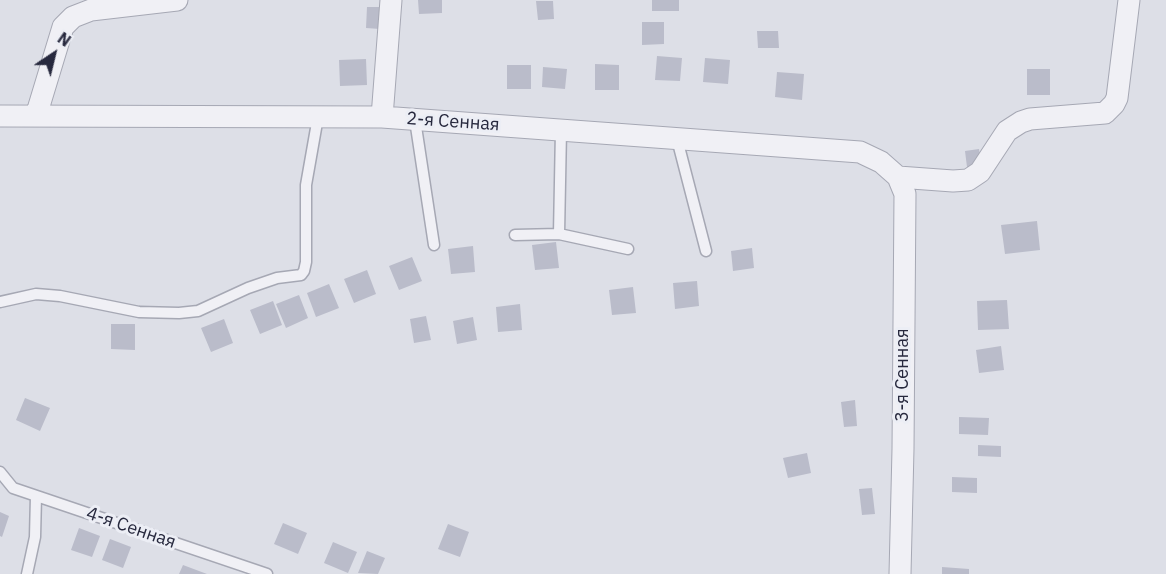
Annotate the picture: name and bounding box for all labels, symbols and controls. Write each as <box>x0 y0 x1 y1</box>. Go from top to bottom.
north arrow <box>24 24 84 84</box>
text: N <box>54 28 75 51</box>
street label: 2-я Сенная <box>406 108 500 136</box>
street label: 3-я Сенная <box>892 328 914 422</box>
street label: 4-я Сенная <box>83 503 179 553</box>

